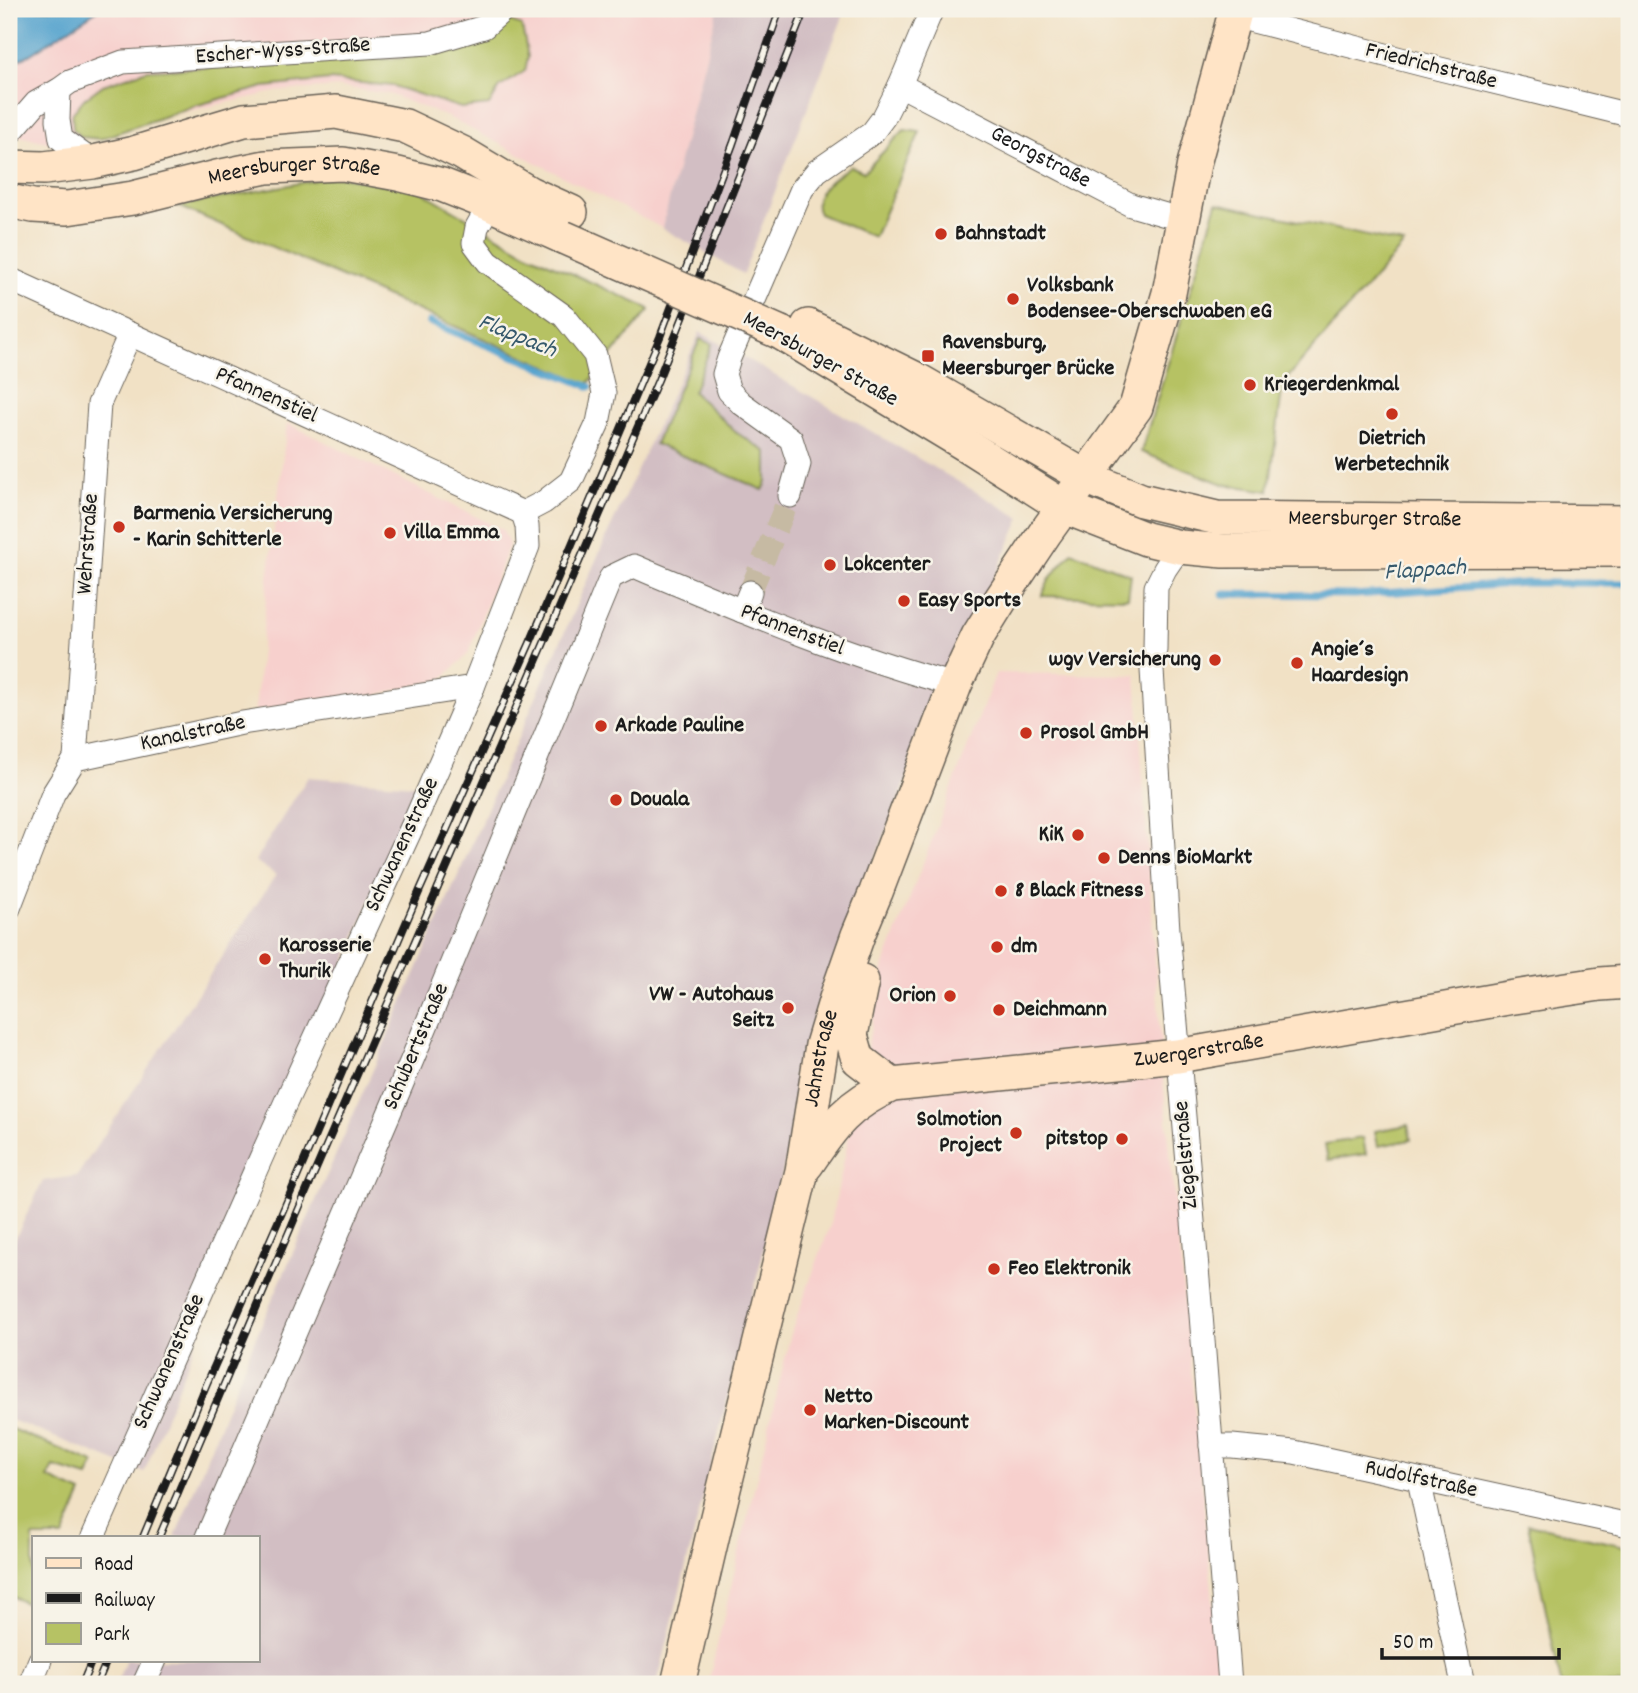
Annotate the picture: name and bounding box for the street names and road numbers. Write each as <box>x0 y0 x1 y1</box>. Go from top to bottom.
street label: Escher-Wyss-Straße <box>194 29 372 75</box>
street label: Friedrichstraße <box>1362 35 1500 99</box>
street label: Georgstraße <box>984 118 1096 198</box>
street label: Meersburger Straße <box>205 147 383 195</box>
street label: Meersburger Straße <box>736 304 904 416</box>
street label: Pfannenstiel <box>209 359 323 434</box>
street label: Wehrstraße <box>69 493 109 595</box>
street label: Meersburger Straße <box>1288 502 1462 537</box>
street label: Pfannenstiel <box>735 596 849 666</box>
street label: Kanalstraße <box>137 707 249 761</box>
street label: Schwanenstraße <box>357 772 449 918</box>
street label: Schubertstraße <box>375 978 459 1116</box>
street label: Jahnstraße <box>796 1006 848 1110</box>
street label: Zwergerstraße <box>1132 1025 1266 1077</box>
street label: Ziegelstraße <box>1166 1099 1208 1211</box>
street label: Schwanenstraße <box>125 1289 215 1435</box>
street label: Rudolfstraße <box>1362 1452 1480 1508</box>

